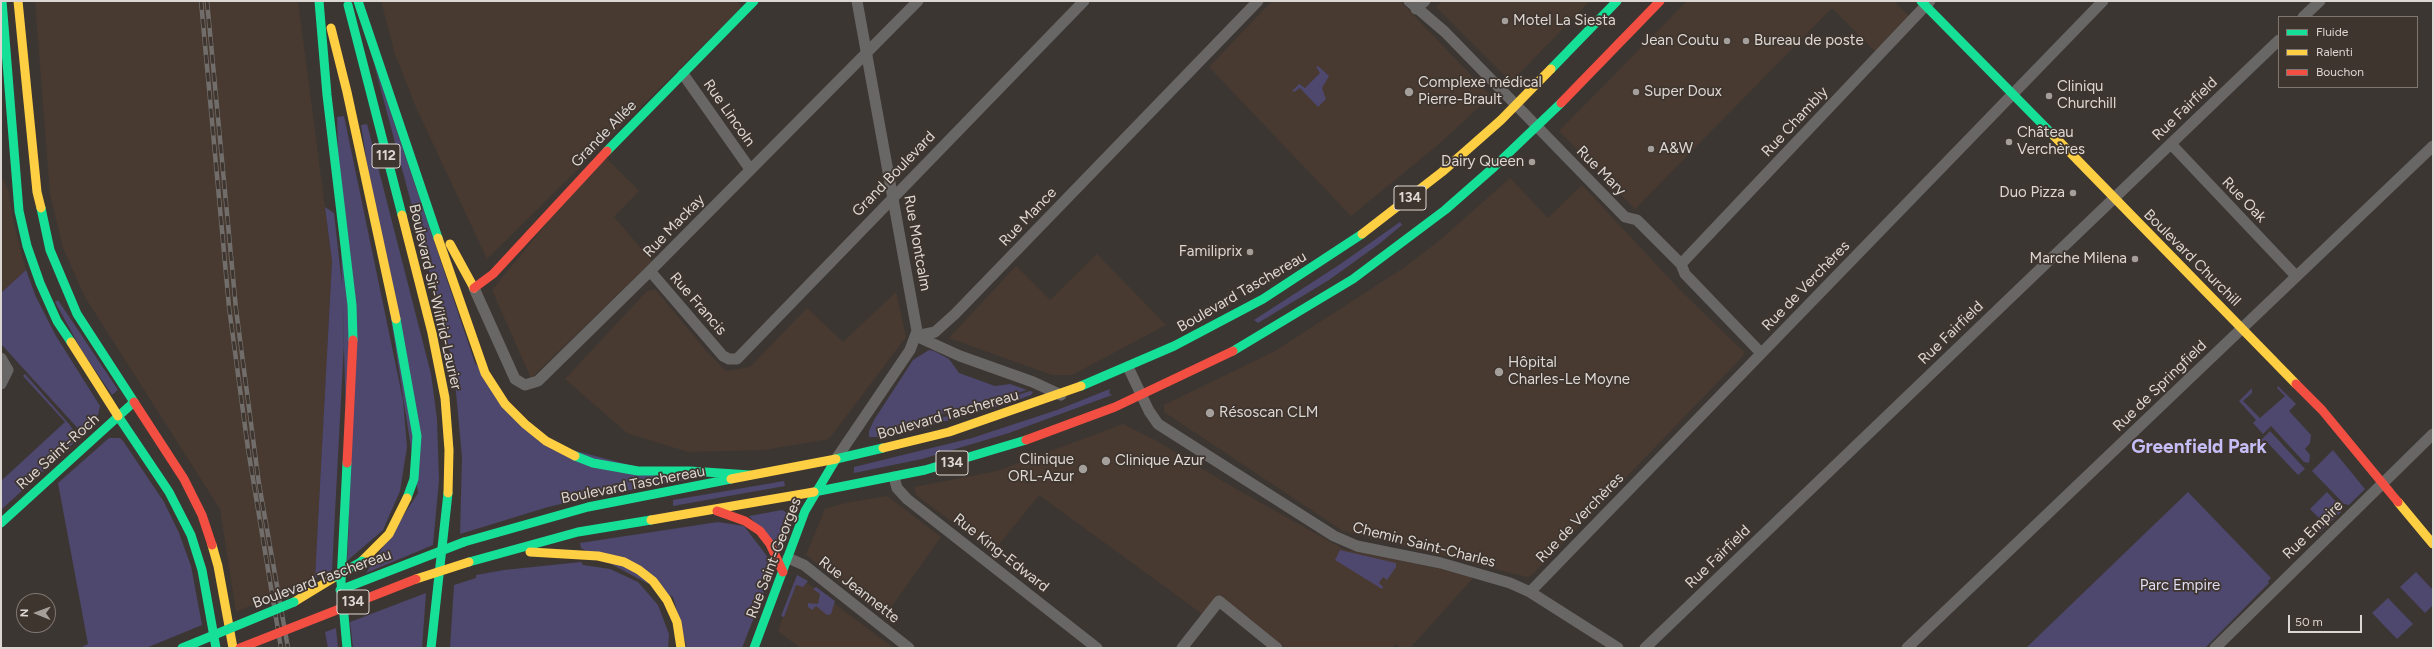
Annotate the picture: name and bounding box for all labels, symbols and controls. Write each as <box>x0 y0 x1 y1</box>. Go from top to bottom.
place label: Motel La Siesta <box>1513 12 1616 30</box>
marker: Motel La Siesta <box>1500 16 1510 26</box>
legend <box>2278 16 2418 88</box>
text: Fluide <box>2316 25 2348 39</box>
place label: Jean Coutu <box>1641 32 1719 50</box>
place label: Bureau de poste <box>1754 32 1864 50</box>
marker: Jean Coutu <box>1722 36 1732 46</box>
marker: Bureau de poste <box>1741 36 1751 46</box>
text: Ralenti <box>2316 45 2353 59</box>
text: Bouchon <box>2316 65 2364 79</box>
place label: Complexe médical Pierre-Brault <box>1418 74 1542 109</box>
street label: Rue Fairfield <box>2149 74 2221 144</box>
street label: Rue Lincoln <box>699 76 759 150</box>
place label: Cliniqu Churchill <box>2057 78 2116 113</box>
place label: Super Doux <box>1644 83 1722 101</box>
street label: Rue Chambly <box>1758 83 1832 161</box>
marker: Complexe médical Pierre-Brault <box>1403 86 1415 98</box>
marker: Super Doux <box>1631 87 1641 97</box>
marker: Cliniqu Churchill <box>2044 91 2054 101</box>
street label: Grande Allée <box>568 97 640 171</box>
place label: Château Verchères <box>2017 124 2085 159</box>
street label: Grand Boulevard <box>849 128 939 220</box>
marker: Château Verchères <box>2004 137 2014 147</box>
place label: A&W <box>1659 140 1693 158</box>
street label: Rue Mary <box>1572 142 1630 200</box>
road number: 112 <box>372 144 400 168</box>
marker: A&W <box>1646 144 1656 154</box>
place label: Dairy Queen <box>1441 153 1524 171</box>
marker: Dairy Queen <box>1527 157 1537 167</box>
street label: Rue Oak <box>2218 174 2270 226</box>
street label: Rue Mance <box>996 184 1060 250</box>
place label: Duo Pizza <box>1999 184 2065 202</box>
road number: 134 <box>1394 186 1426 210</box>
marker: Duo Pizza <box>2068 188 2078 198</box>
street label: Rue Mackay <box>640 191 708 261</box>
street label: Rue Montcalm <box>900 194 934 292</box>
street label: Boulevard Sir-Wilfrid-Laurier <box>405 202 465 392</box>
street label: Boulevard Churchill <box>2140 206 2244 310</box>
street label: Rue de Verchères <box>1758 237 1854 335</box>
place label: Familiprix <box>1179 243 1242 261</box>
marker: Familiprix <box>1245 247 1255 257</box>
street label: Boulevard Taschereau <box>1174 248 1310 336</box>
place label: Marche Milena <box>2030 250 2127 268</box>
marker: Marche Milena <box>2130 254 2140 264</box>
street label: Rue Francis <box>666 269 730 339</box>
street label: Rue Fairfield <box>1915 298 1987 368</box>
street label: Rue de Springfield <box>2109 337 2211 435</box>
place label: Hôpital Charles-Le Moyne <box>1508 354 1630 389</box>
marker: Hôpital Charles-Le Moyne <box>1493 366 1505 378</box>
street label: Boulevard Taschereau <box>875 386 1021 444</box>
place label: Résoscan CLM <box>1219 404 1318 422</box>
marker: Résoscan CLM <box>1204 407 1216 419</box>
street label: Rue Saint-Roch <box>13 410 103 494</box>
district label: Greenfield Park <box>2131 436 2267 458</box>
road number: 134 <box>936 451 968 475</box>
place label: Clinique ORL-Azur <box>1008 451 1074 486</box>
place label: Clinique Azur <box>1115 452 1204 470</box>
marker: Clinique Azur <box>1100 455 1112 467</box>
street label: Boulevard Taschereau <box>559 462 707 508</box>
marker: Clinique ORL-Azur <box>1077 463 1089 475</box>
street label: Rue de Verchères <box>1532 469 1628 567</box>
street label: Rue Saint-Georges <box>743 495 805 621</box>
street label: Rue Empire <box>2279 497 2347 563</box>
street label: Rue King-Edward <box>950 510 1052 596</box>
street label: Chemin Saint-Charles <box>1351 519 1497 571</box>
street label: Rue Fairfield <box>1682 522 1754 592</box>
street label: Boulevard Taschereau <box>250 546 394 612</box>
street label: Rue Jeannette <box>815 553 903 627</box>
park label: Parc Empire <box>2140 577 2220 595</box>
road number: 134 <box>337 590 369 614</box>
north arrow <box>16 593 56 633</box>
scale bar <box>2290 607 2364 633</box>
text: N <box>18 608 31 617</box>
text: 50 m <box>2295 615 2323 629</box>

